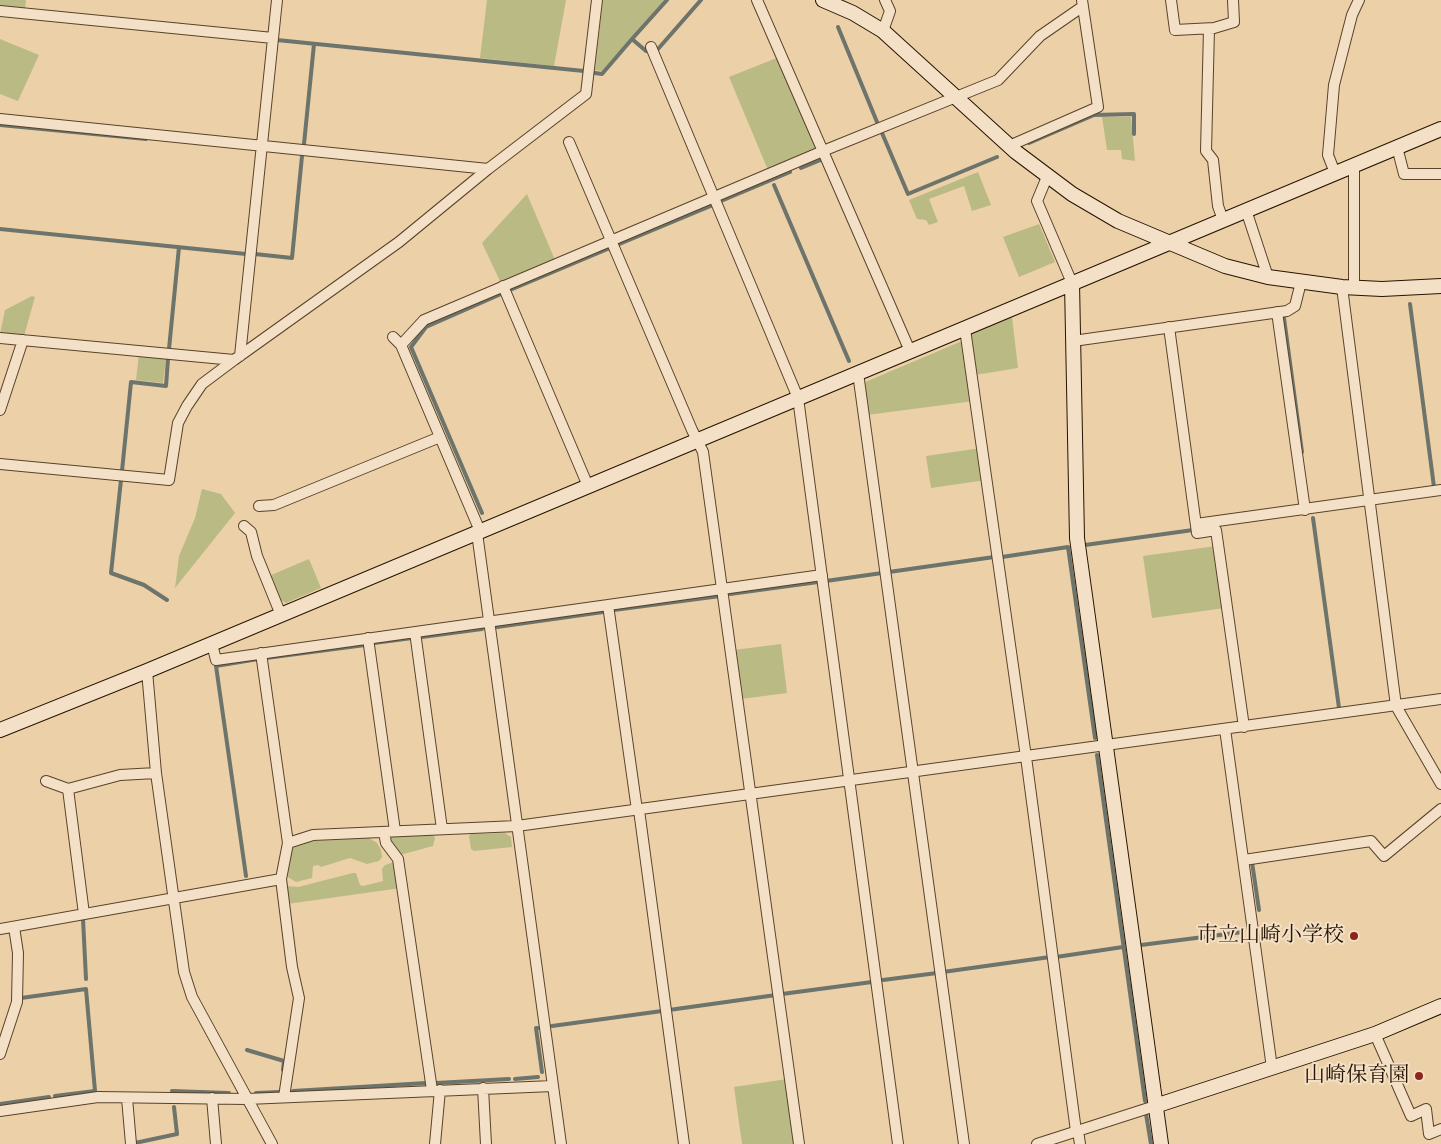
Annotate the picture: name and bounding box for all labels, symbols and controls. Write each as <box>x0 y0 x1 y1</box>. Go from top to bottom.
place label: 市立山崎小学校 <box>1197 923 1344 949</box>
marker: 市立山崎小学校 <box>1348 930 1360 942</box>
place label: 山崎保育園 <box>1304 1063 1409 1089</box>
marker: 山崎保育園 <box>1413 1070 1425 1082</box>

